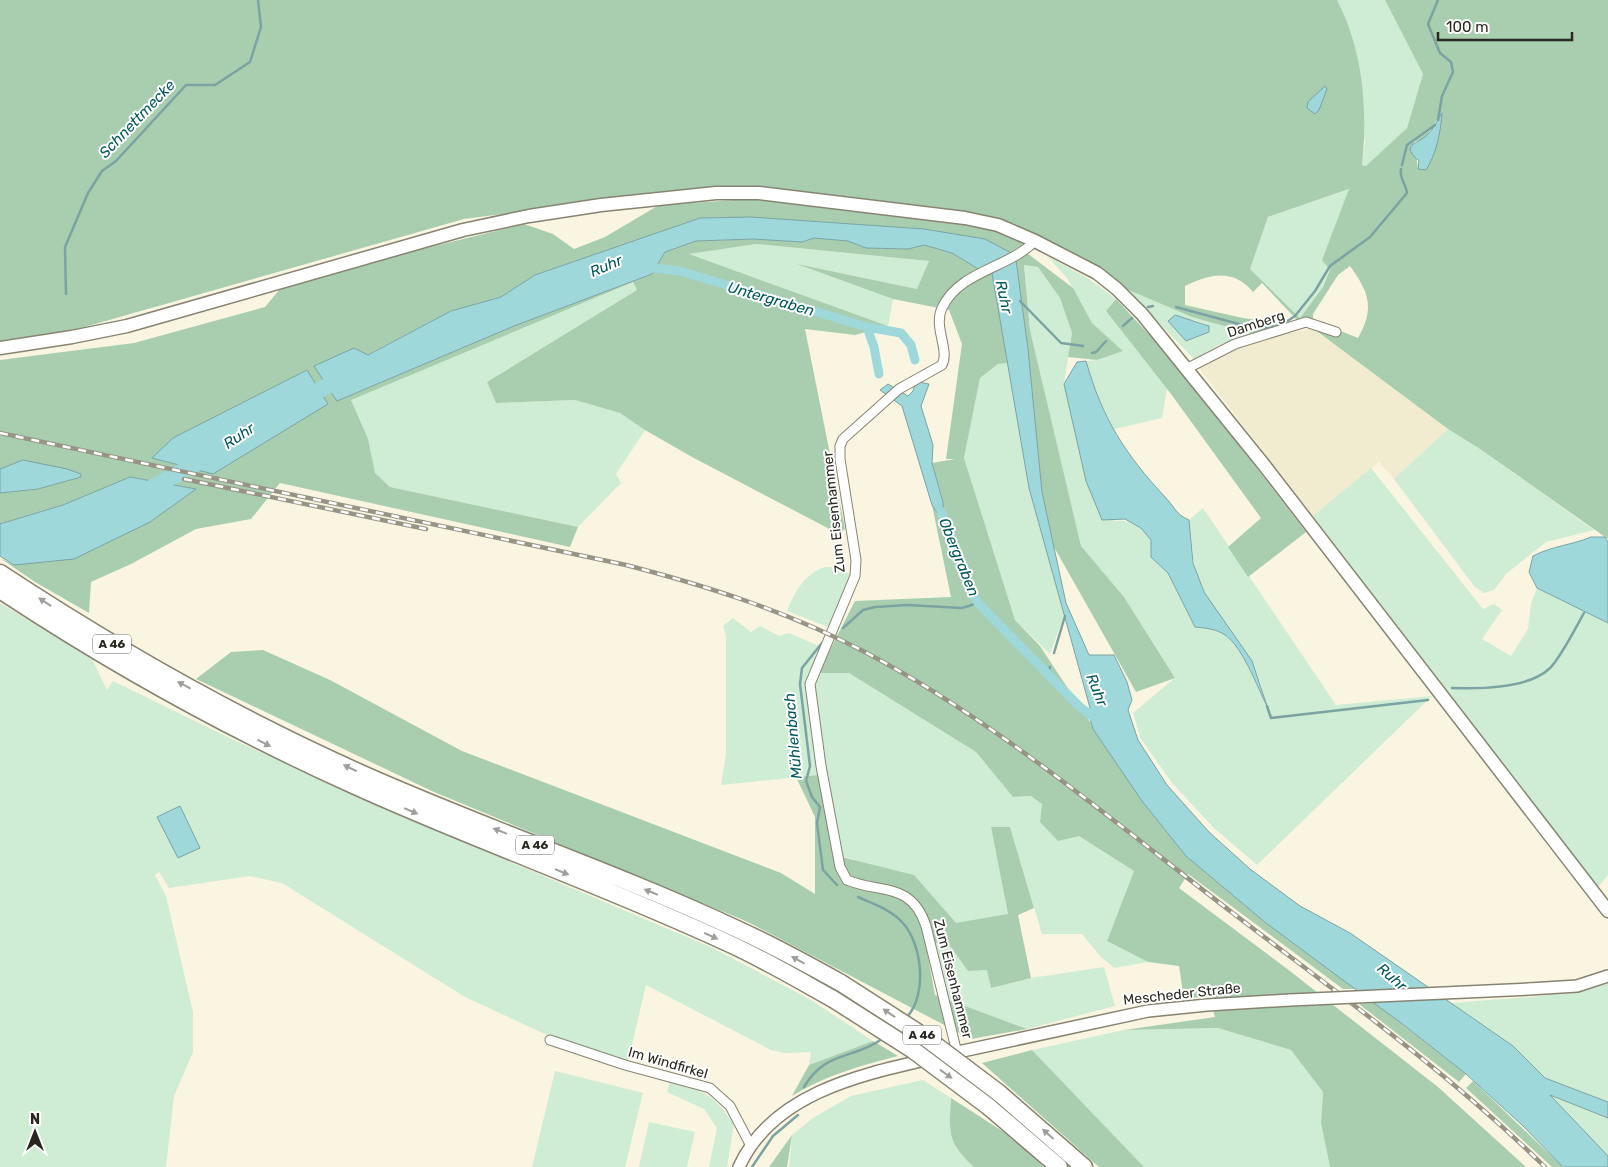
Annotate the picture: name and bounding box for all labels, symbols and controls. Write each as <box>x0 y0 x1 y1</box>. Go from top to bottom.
scale bar <box>1438 10 1572 42</box>
text: 100 m <box>1446 18 1488 36</box>
water label: Schnettmecke <box>95 76 179 162</box>
water label: Ruhr <box>587 251 626 281</box>
water label: Untergraben <box>726 278 816 320</box>
water label: Ruhr <box>992 279 1017 317</box>
street label: Damberg <box>1225 307 1287 341</box>
water label: Ruhr <box>220 418 259 453</box>
street label: Zum Eisenhammer <box>819 450 849 574</box>
water label: Obergraben <box>935 515 983 599</box>
one-way arrow <box>38 598 51 607</box>
road number: A 46 <box>93 634 131 654</box>
water label: Ruhr <box>1082 671 1112 710</box>
one-way arrow <box>177 681 192 689</box>
water label: Mühlenbach <box>780 692 806 780</box>
one-way arrow <box>257 739 271 747</box>
one-way arrow <box>343 764 358 772</box>
one-way arrow <box>404 807 418 815</box>
one-way arrow <box>493 827 507 835</box>
road number: A 46 <box>516 836 554 854</box>
one-way arrow <box>555 868 570 876</box>
one-way arrow <box>644 888 658 896</box>
street label: Zum Eisenhammer <box>930 918 976 1041</box>
one-way arrow <box>704 932 718 940</box>
one-way arrow <box>791 956 806 964</box>
water label: Ruhr <box>1373 959 1412 996</box>
street label: Mescheder Straße <box>1122 979 1242 1009</box>
one-way arrow <box>882 1008 896 1018</box>
road number: A 46 <box>903 1026 941 1044</box>
street label: Im Windfirkel <box>626 1044 710 1082</box>
one-way arrow <box>939 1069 953 1079</box>
north arrow <box>10 1107 60 1157</box>
text: N <box>30 1111 40 1128</box>
one-way arrow <box>1042 1128 1054 1140</box>

